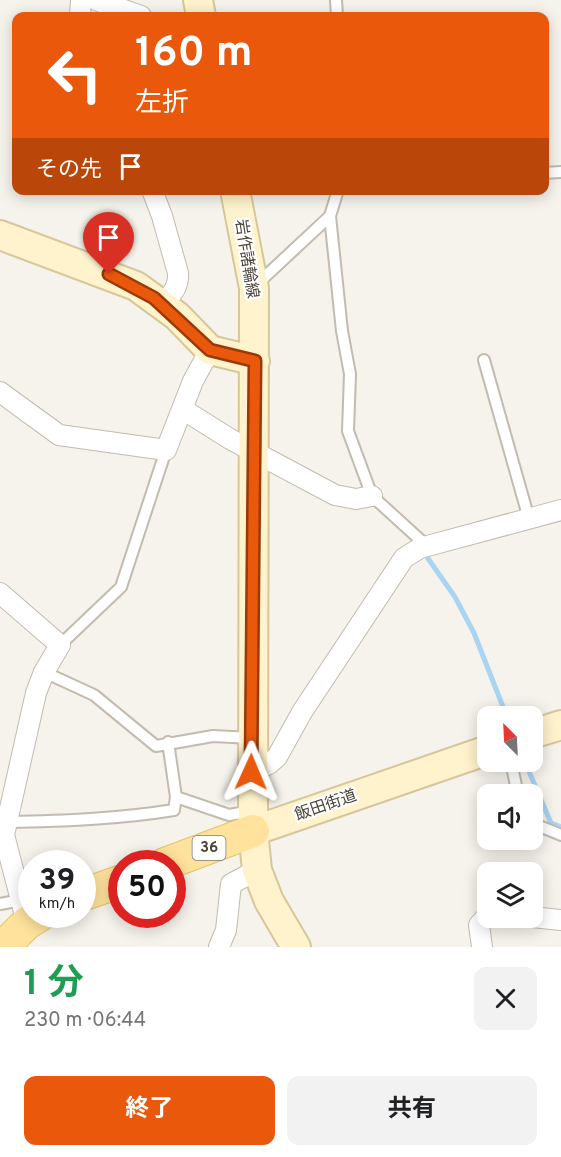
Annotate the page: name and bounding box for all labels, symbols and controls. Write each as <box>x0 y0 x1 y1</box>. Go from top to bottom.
text: 160 m <box>135 28 253 81</box>
icon: left <box>36 36 114 114</box>
text: 左折 <box>135 87 189 121</box>
icon: arrive <box>114 150 147 183</box>
text: その先 <box>36 157 102 184</box>
pin <box>83 212 134 274</box>
street label: 岩作諸輪線 <box>230 218 262 300</box>
icon: arrive <box>92 221 125 254</box>
north arrow <box>477 706 543 772</box>
map controls <box>477 706 543 928</box>
position arrow <box>219 740 283 804</box>
button: sound <box>477 784 543 850</box>
street label: 飯田街道 <box>292 786 360 826</box>
road number: 36 <box>192 836 226 860</box>
speed limit sign: 50 <box>108 850 186 928</box>
button: layers <box>477 862 543 928</box>
text: 39 <box>39 863 75 900</box>
text: km/h <box>39 895 75 914</box>
text: 1 分 <box>24 962 83 1008</box>
button: close <box>474 967 537 1030</box>
text: 230 m · 06:44 <box>24 1008 146 1034</box>
button: 終了 <box>24 1076 275 1145</box>
button: 共有 <box>287 1076 537 1145</box>

